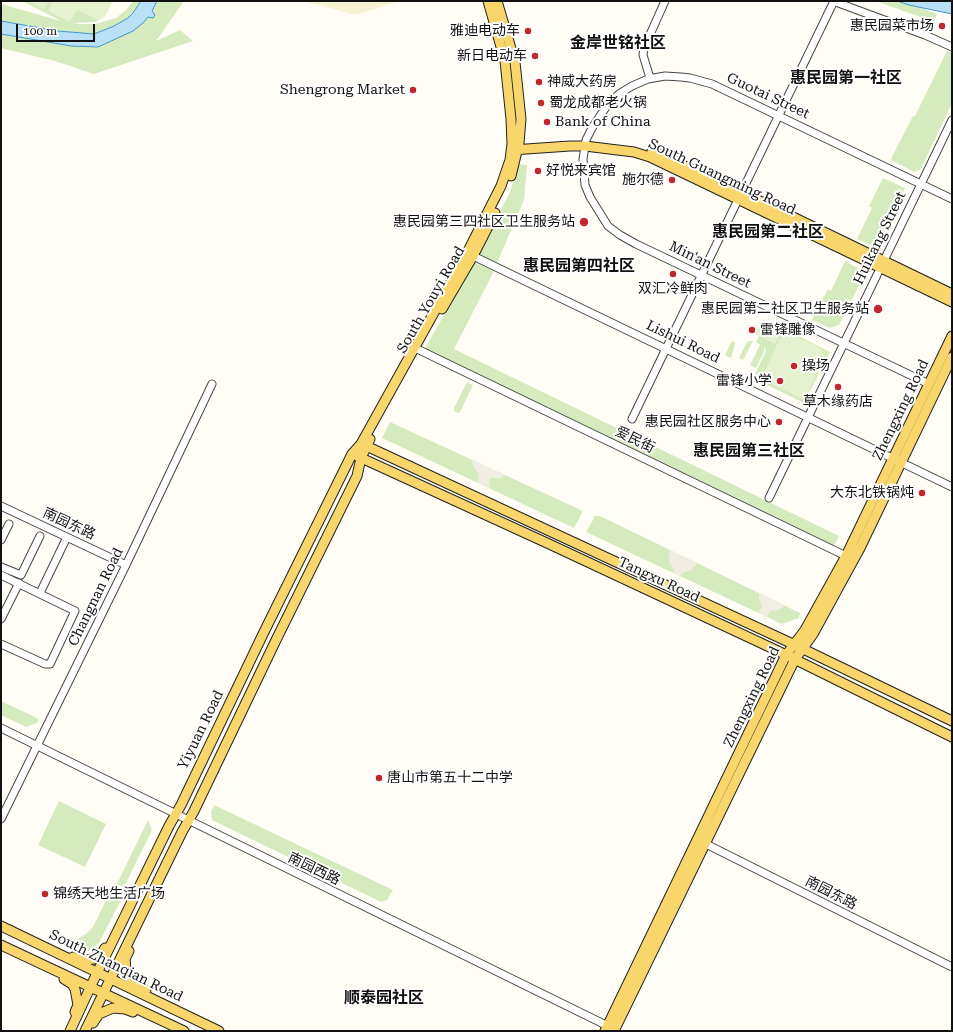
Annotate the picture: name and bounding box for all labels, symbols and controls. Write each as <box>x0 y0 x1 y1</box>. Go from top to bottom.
scale bar <box>18 16 97 42</box>
place label: 惠民园菜市场 <box>850 18 934 34</box>
marker: 惠民园菜市场 <box>937 21 947 31</box>
place label: 雅迪电动车 <box>450 23 520 39</box>
text: 100 m <box>23 24 57 38</box>
marker: 雅迪电动车 <box>523 26 533 36</box>
district label: 金岸世铭社区 <box>570 33 666 53</box>
place label: 新日电动车 <box>457 48 527 64</box>
marker: 新日电动车 <box>530 51 540 61</box>
district label: 惠民园第一社区 <box>790 68 902 88</box>
street label: Guotai Street <box>724 69 812 123</box>
place label: 神威大药房 <box>547 74 617 90</box>
marker: 神威大药房 <box>534 77 544 87</box>
place label: Shengrong Market <box>280 82 405 98</box>
marker: Shengrong Market <box>408 85 418 95</box>
place label: 蜀龙成都老火锅 <box>549 95 647 111</box>
marker: 蜀龙成都老火锅 <box>536 98 546 108</box>
place label: Bank of China <box>555 114 651 130</box>
marker: Bank of China <box>542 117 552 127</box>
street label: South Guangming Road <box>646 135 798 219</box>
place label: 好悦来宾馆 <box>546 163 616 179</box>
marker: 好悦来宾馆 <box>533 166 543 176</box>
place label: 施尔德 <box>622 172 664 188</box>
marker: 施尔德 <box>667 175 677 185</box>
street label: Huikang Street <box>850 189 910 287</box>
place label: 惠民园第三四社区卫生服务站 <box>393 214 575 230</box>
marker: 惠民园第三四社区卫生服务站 <box>578 216 590 228</box>
district label: 惠民园第二社区 <box>712 222 824 242</box>
street label: Min'an Street <box>666 238 754 292</box>
street label: South Youyi Road <box>394 244 468 356</box>
district label: 惠民园第四社区 <box>523 256 635 276</box>
marker: 双汇冷鲜肉 <box>668 269 678 279</box>
place label: 双汇冷鲜肉 <box>638 281 708 297</box>
place label: 惠民园第二社区卫生服务站 <box>701 301 869 317</box>
marker: 惠民园第二社区卫生服务站 <box>872 303 884 315</box>
street label: Lishui Road <box>643 317 723 367</box>
place label: 雷锋雕像 <box>760 322 816 338</box>
marker: 雷锋雕像 <box>747 325 757 335</box>
street label: Zhengxing Road <box>869 357 933 463</box>
place label: 操场 <box>802 358 830 374</box>
marker: 操场 <box>789 361 799 371</box>
place label: 雷锋小学 <box>716 373 772 389</box>
marker: 雷锋小学 <box>775 376 785 386</box>
marker: 草木缘药店 <box>833 382 843 392</box>
place label: 草木缘药店 <box>803 394 873 410</box>
place label: 惠民园社区服务中心 <box>645 414 771 430</box>
marker: 惠民园社区服务中心 <box>774 417 784 427</box>
street label: 爱民街 <box>612 423 658 457</box>
district label: 惠民园第三社区 <box>693 441 805 461</box>
place label: 大东北铁锅炖 <box>830 485 914 501</box>
marker: 大东北铁锅炖 <box>917 488 927 498</box>
street label: 南园东路 <box>40 505 98 543</box>
street label: Changnan Road <box>65 545 127 649</box>
street label: Tangxu Road <box>616 554 702 606</box>
street label: Zhengxing Road <box>720 644 784 750</box>
street label: Yiyuan Road <box>175 688 227 772</box>
place label: 唐山市第五十二中学 <box>387 770 513 786</box>
marker: 唐山市第五十二中学 <box>374 773 384 783</box>
street label: 南园西路 <box>285 849 343 889</box>
street label: 南园东路 <box>802 873 860 913</box>
place label: 锦绣天地生活广场 <box>53 886 165 902</box>
marker: 锦绣天地生活广场 <box>40 889 50 899</box>
street label: South Zhanqian Road <box>47 926 185 1006</box>
district label: 顺泰园社区 <box>344 988 424 1008</box>

